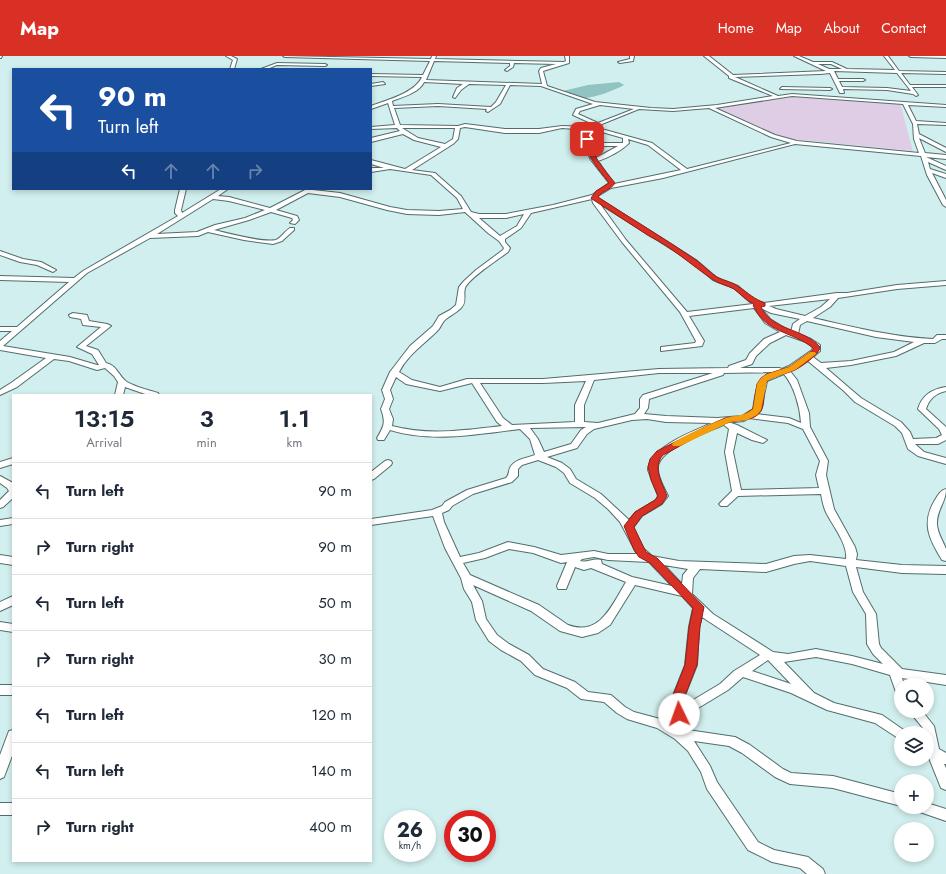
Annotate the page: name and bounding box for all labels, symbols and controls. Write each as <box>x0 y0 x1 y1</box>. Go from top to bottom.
text: Map <box>20 15 59 42</box>
text: Home <box>718 18 754 38</box>
text: Map <box>776 18 802 38</box>
text: About <box>824 18 859 38</box>
text: Contact <box>881 18 926 38</box>
text: 90 m <box>98 76 167 117</box>
icon: left <box>32 84 84 136</box>
text: Turn left <box>98 114 158 140</box>
pin <box>570 122 604 156</box>
icon: arrive <box>576 128 598 150</box>
icon: left <box>118 160 140 182</box>
icon: ahead <box>160 160 182 182</box>
icon: ahead <box>202 160 224 182</box>
icon: right <box>244 160 266 182</box>
text: 13:15 <box>74 401 134 436</box>
text: 3 <box>199 401 214 436</box>
text: 1.1 <box>279 401 310 436</box>
text: Arrival <box>86 433 122 452</box>
text: min <box>196 433 217 452</box>
text: km <box>286 433 302 452</box>
icon: left <box>32 480 54 502</box>
text: Turn left <box>66 480 124 502</box>
text: 90 m <box>318 480 352 502</box>
icon: right <box>32 536 54 558</box>
text: Turn right <box>66 536 134 558</box>
text: 90 m <box>318 536 352 558</box>
icon: left <box>32 592 54 614</box>
text: Turn left <box>66 592 124 614</box>
text: 50 m <box>318 592 352 614</box>
icon: right <box>32 648 54 670</box>
text: Turn right <box>66 648 134 670</box>
text: 30 m <box>319 648 352 670</box>
map controls <box>894 678 934 862</box>
button: search <box>894 678 934 718</box>
position arrow <box>658 693 700 735</box>
icon: left <box>32 704 54 726</box>
text: Turn left <box>66 704 124 726</box>
text: 120 m <box>312 704 352 726</box>
button: layers <box>894 726 934 766</box>
icon: left <box>32 760 54 782</box>
text: Turn left <box>66 760 124 782</box>
text: 140 m <box>311 760 352 782</box>
button: + <box>894 774 934 814</box>
speed limit sign: 30 <box>444 810 496 862</box>
icon: right <box>32 816 54 838</box>
text: Turn right <box>66 816 134 838</box>
text: 400 m <box>309 816 352 838</box>
text: 26 <box>397 816 423 845</box>
button: − <box>894 822 934 862</box>
text: km/h <box>399 838 421 853</box>

